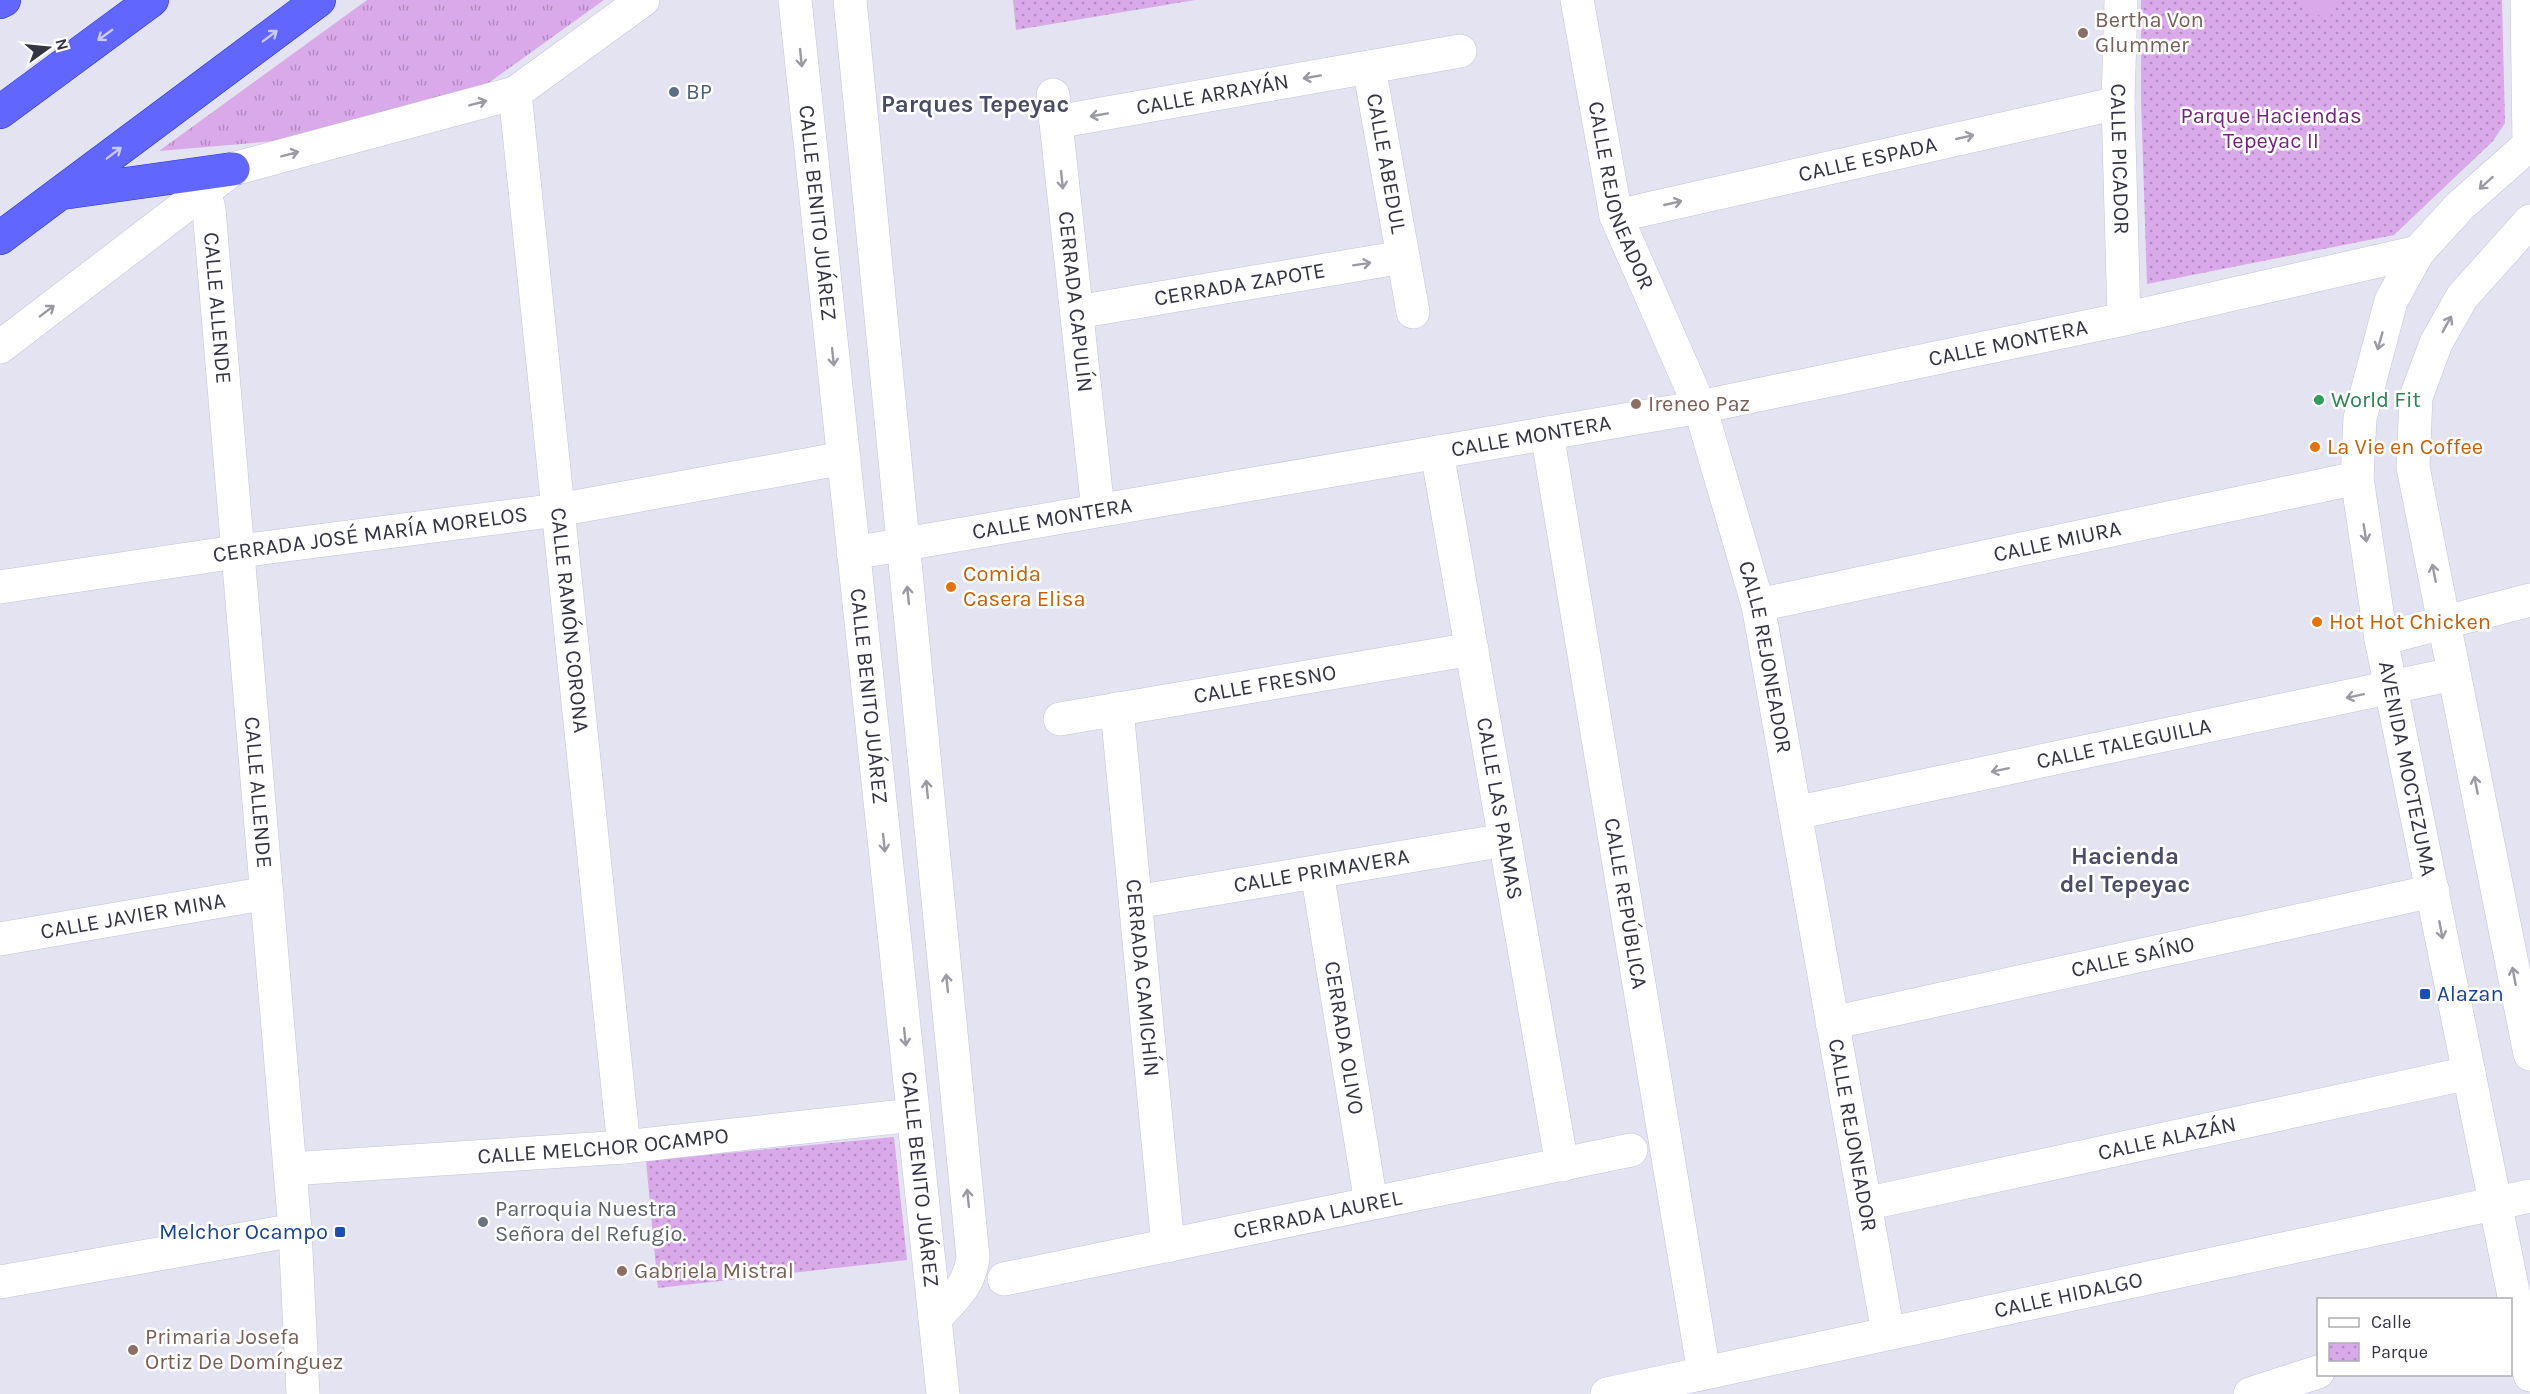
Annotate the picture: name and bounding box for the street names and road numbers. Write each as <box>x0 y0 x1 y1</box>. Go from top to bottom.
street label: CALLE ARRAYÁN <box>1134 68 1291 121</box>
street label: CALLE PICADOR <box>2105 83 2135 235</box>
street label: CALLE ABEDUL <box>1361 91 1412 236</box>
street label: CALLE REJONEADOR <box>1583 99 1660 294</box>
street label: CALLE BENITO JUÁREZ <box>793 104 842 322</box>
street label: CALLE ESPADA <box>1796 131 1940 188</box>
street label: CERRADA CAPULÍN <box>1053 210 1098 394</box>
street label: CALLE ALLENDE <box>198 231 237 385</box>
street label: CERRADA ZAPOTE <box>1152 257 1327 312</box>
street label: CALLE MONTERA <box>1926 314 2090 372</box>
street label: CALLE MONTERA <box>1449 410 1613 463</box>
street label: CALLE MONTERA <box>970 492 1134 545</box>
street label: CERRADA JOSÉ MARÍA MORELOS <box>211 501 529 568</box>
street label: CALLE RAMÓN CORONA <box>545 506 594 735</box>
street label: CALLE MIURA <box>1991 515 2124 568</box>
street label: CALLE REJONEADOR <box>1733 558 1797 755</box>
street label: CALLE BENITO JUÁREZ <box>845 587 893 805</box>
street label: CALLE FRESNO <box>1192 659 1338 709</box>
street label: AVENIDA MOCTEZUMA <box>2373 659 2442 879</box>
street label: CALLE TALEGUILLA <box>2034 712 2214 775</box>
street label: CALLE ALLENDE <box>239 715 277 869</box>
street label: CALLE LAS PALMAS <box>1471 715 1528 902</box>
street label: CALLE REPÚBLICA <box>1599 816 1653 991</box>
street label: CALLE PRIMAVERA <box>1232 843 1412 898</box>
street label: CERRADA CAMICHÍN <box>1120 878 1165 1078</box>
street label: CALLE JAVIER MINA <box>38 887 228 945</box>
street label: CALLE SAÍNO <box>2069 931 2197 983</box>
street label: CERRADA OLIVO <box>1319 959 1369 1116</box>
street label: CALLE REJONEADOR <box>1823 1037 1883 1234</box>
street label: CALLE BENITO JUÁREZ <box>896 1070 945 1289</box>
street label: CALLE ALAZÁN <box>2096 1111 2238 1166</box>
street label: CALLE MELCHOR OCAMPO <box>477 1122 730 1170</box>
street label: CERRADA LAUREL <box>1231 1184 1405 1245</box>
street label: CALLE HIDALGO <box>1992 1266 2145 1324</box>

